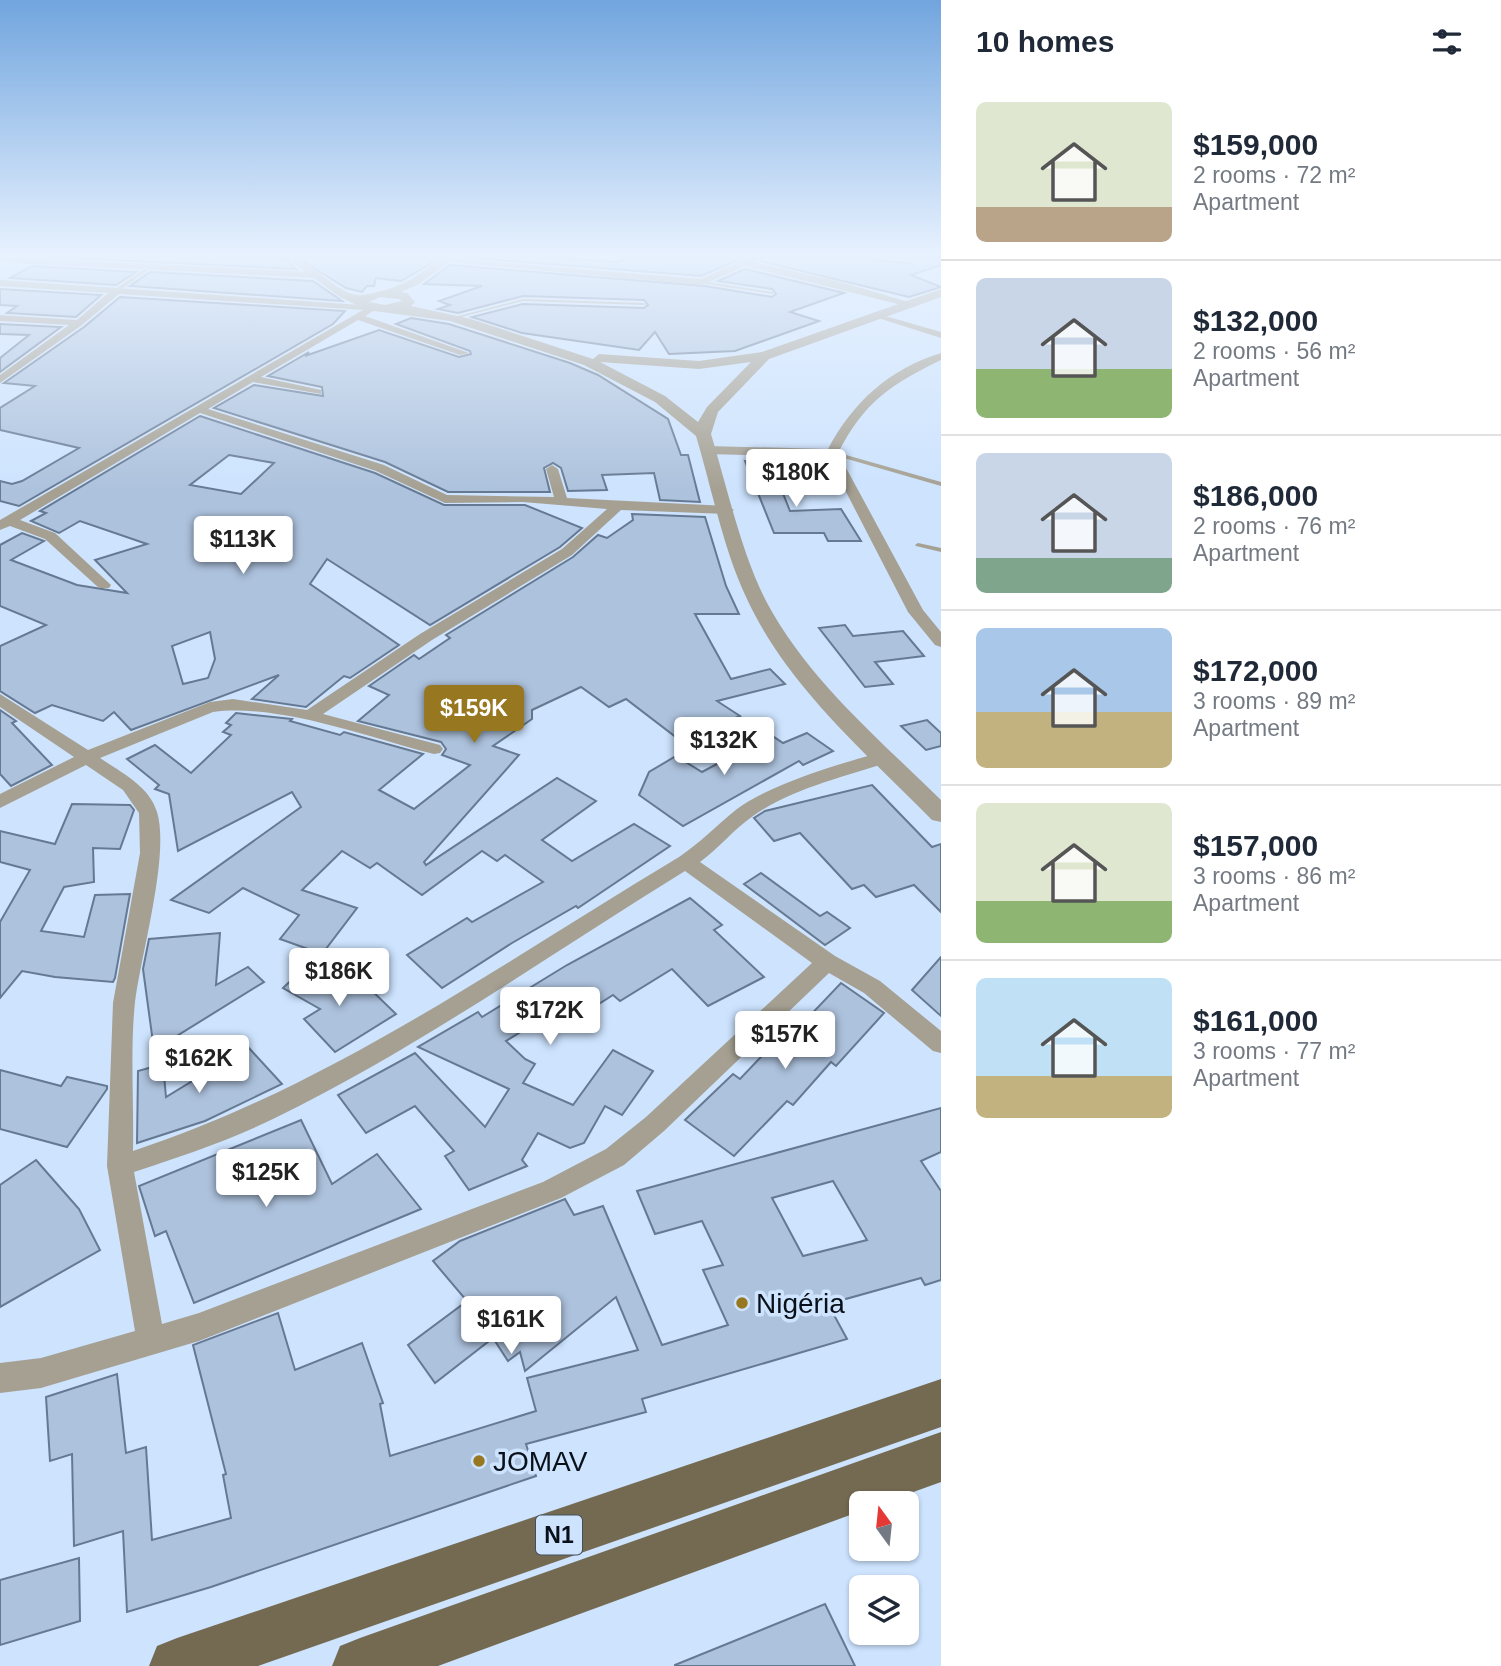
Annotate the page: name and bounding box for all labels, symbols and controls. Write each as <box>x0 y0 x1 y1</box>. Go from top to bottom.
icon: filters <box>1428 23 1466 61</box>
text: 10 homes <box>976 25 1114 58</box>
text: $159,000 <box>1193 128 1318 161</box>
icon: home <box>1032 130 1116 214</box>
text: 2 rooms · 72 m² <box>1193 162 1355 188</box>
text: Apartment <box>1193 189 1299 215</box>
text: $132,000 <box>1193 304 1318 337</box>
icon: home <box>1032 306 1116 390</box>
text: 2 rooms · 56 m² <box>1193 338 1355 364</box>
text: Apartment <box>1193 365 1299 391</box>
pin: $180K <box>747 449 845 509</box>
text: $180K <box>762 459 830 485</box>
text: $186,000 <box>1193 479 1318 512</box>
icon: home <box>1032 481 1116 565</box>
text: 2 rooms · 76 m² <box>1193 513 1355 539</box>
pin: $113K <box>194 516 292 576</box>
text: $113K <box>210 526 276 552</box>
text: Apartment <box>1193 540 1299 566</box>
text: $172,000 <box>1193 654 1318 687</box>
icon: home <box>1032 656 1116 740</box>
pin: $159K <box>425 686 523 745</box>
text: 3 rooms · 89 m² <box>1193 688 1355 714</box>
text: $159K <box>440 695 508 721</box>
text: Apartment <box>1193 715 1299 741</box>
pin: $132K <box>675 718 773 777</box>
text: $132K <box>690 727 758 753</box>
text: $157,000 <box>1193 829 1318 862</box>
icon: home <box>1032 831 1116 915</box>
text: 3 rooms · 86 m² <box>1193 863 1355 889</box>
text: Apartment <box>1193 890 1299 916</box>
pin: $186K <box>290 948 388 1008</box>
text: $186K <box>305 958 373 984</box>
pin: $172K <box>501 988 599 1047</box>
text: $172K <box>516 997 584 1023</box>
text: $161,000 <box>1193 1004 1318 1037</box>
icon: home <box>1032 1006 1116 1090</box>
pin: $157K <box>736 1012 834 1071</box>
text: $157K <box>751 1021 819 1047</box>
pin: $162K <box>150 1036 248 1095</box>
text: 3 rooms · 77 m² <box>1193 1038 1355 1064</box>
text: $162K <box>165 1045 233 1071</box>
text: Apartment <box>1193 1065 1299 1091</box>
pin: $125K <box>217 1150 315 1209</box>
text: $125K <box>232 1159 300 1185</box>
place label: Nigéria <box>756 1288 845 1319</box>
marker: Nigéria <box>734 1295 750 1311</box>
pin: $161K <box>462 1296 560 1356</box>
text: $161K <box>477 1306 545 1332</box>
place label: JOMAV <box>493 1446 588 1477</box>
marker: JOMAV <box>471 1453 487 1469</box>
north arrow <box>849 1491 919 1561</box>
map controls <box>849 1491 919 1645</box>
road number: N1 <box>536 1516 582 1554</box>
button: layers <box>849 1575 919 1645</box>

